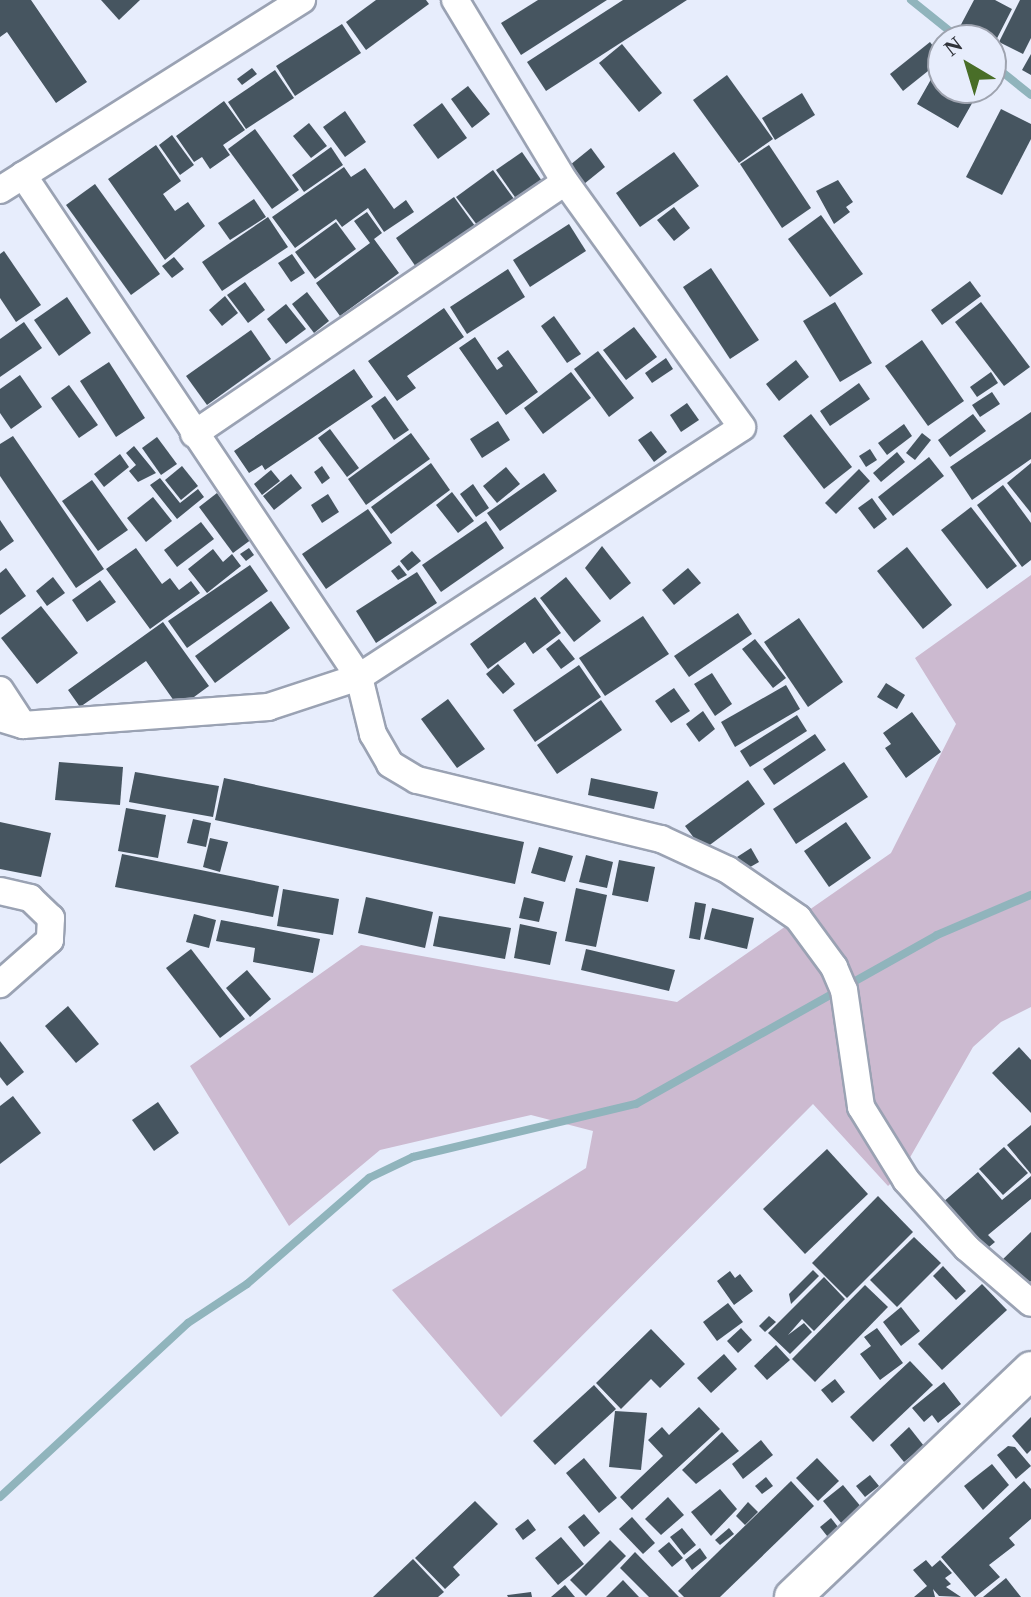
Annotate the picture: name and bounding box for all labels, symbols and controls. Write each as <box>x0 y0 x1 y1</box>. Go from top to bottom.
north arrow <box>927 24 1007 104</box>
text: N <box>939 32 967 61</box>

